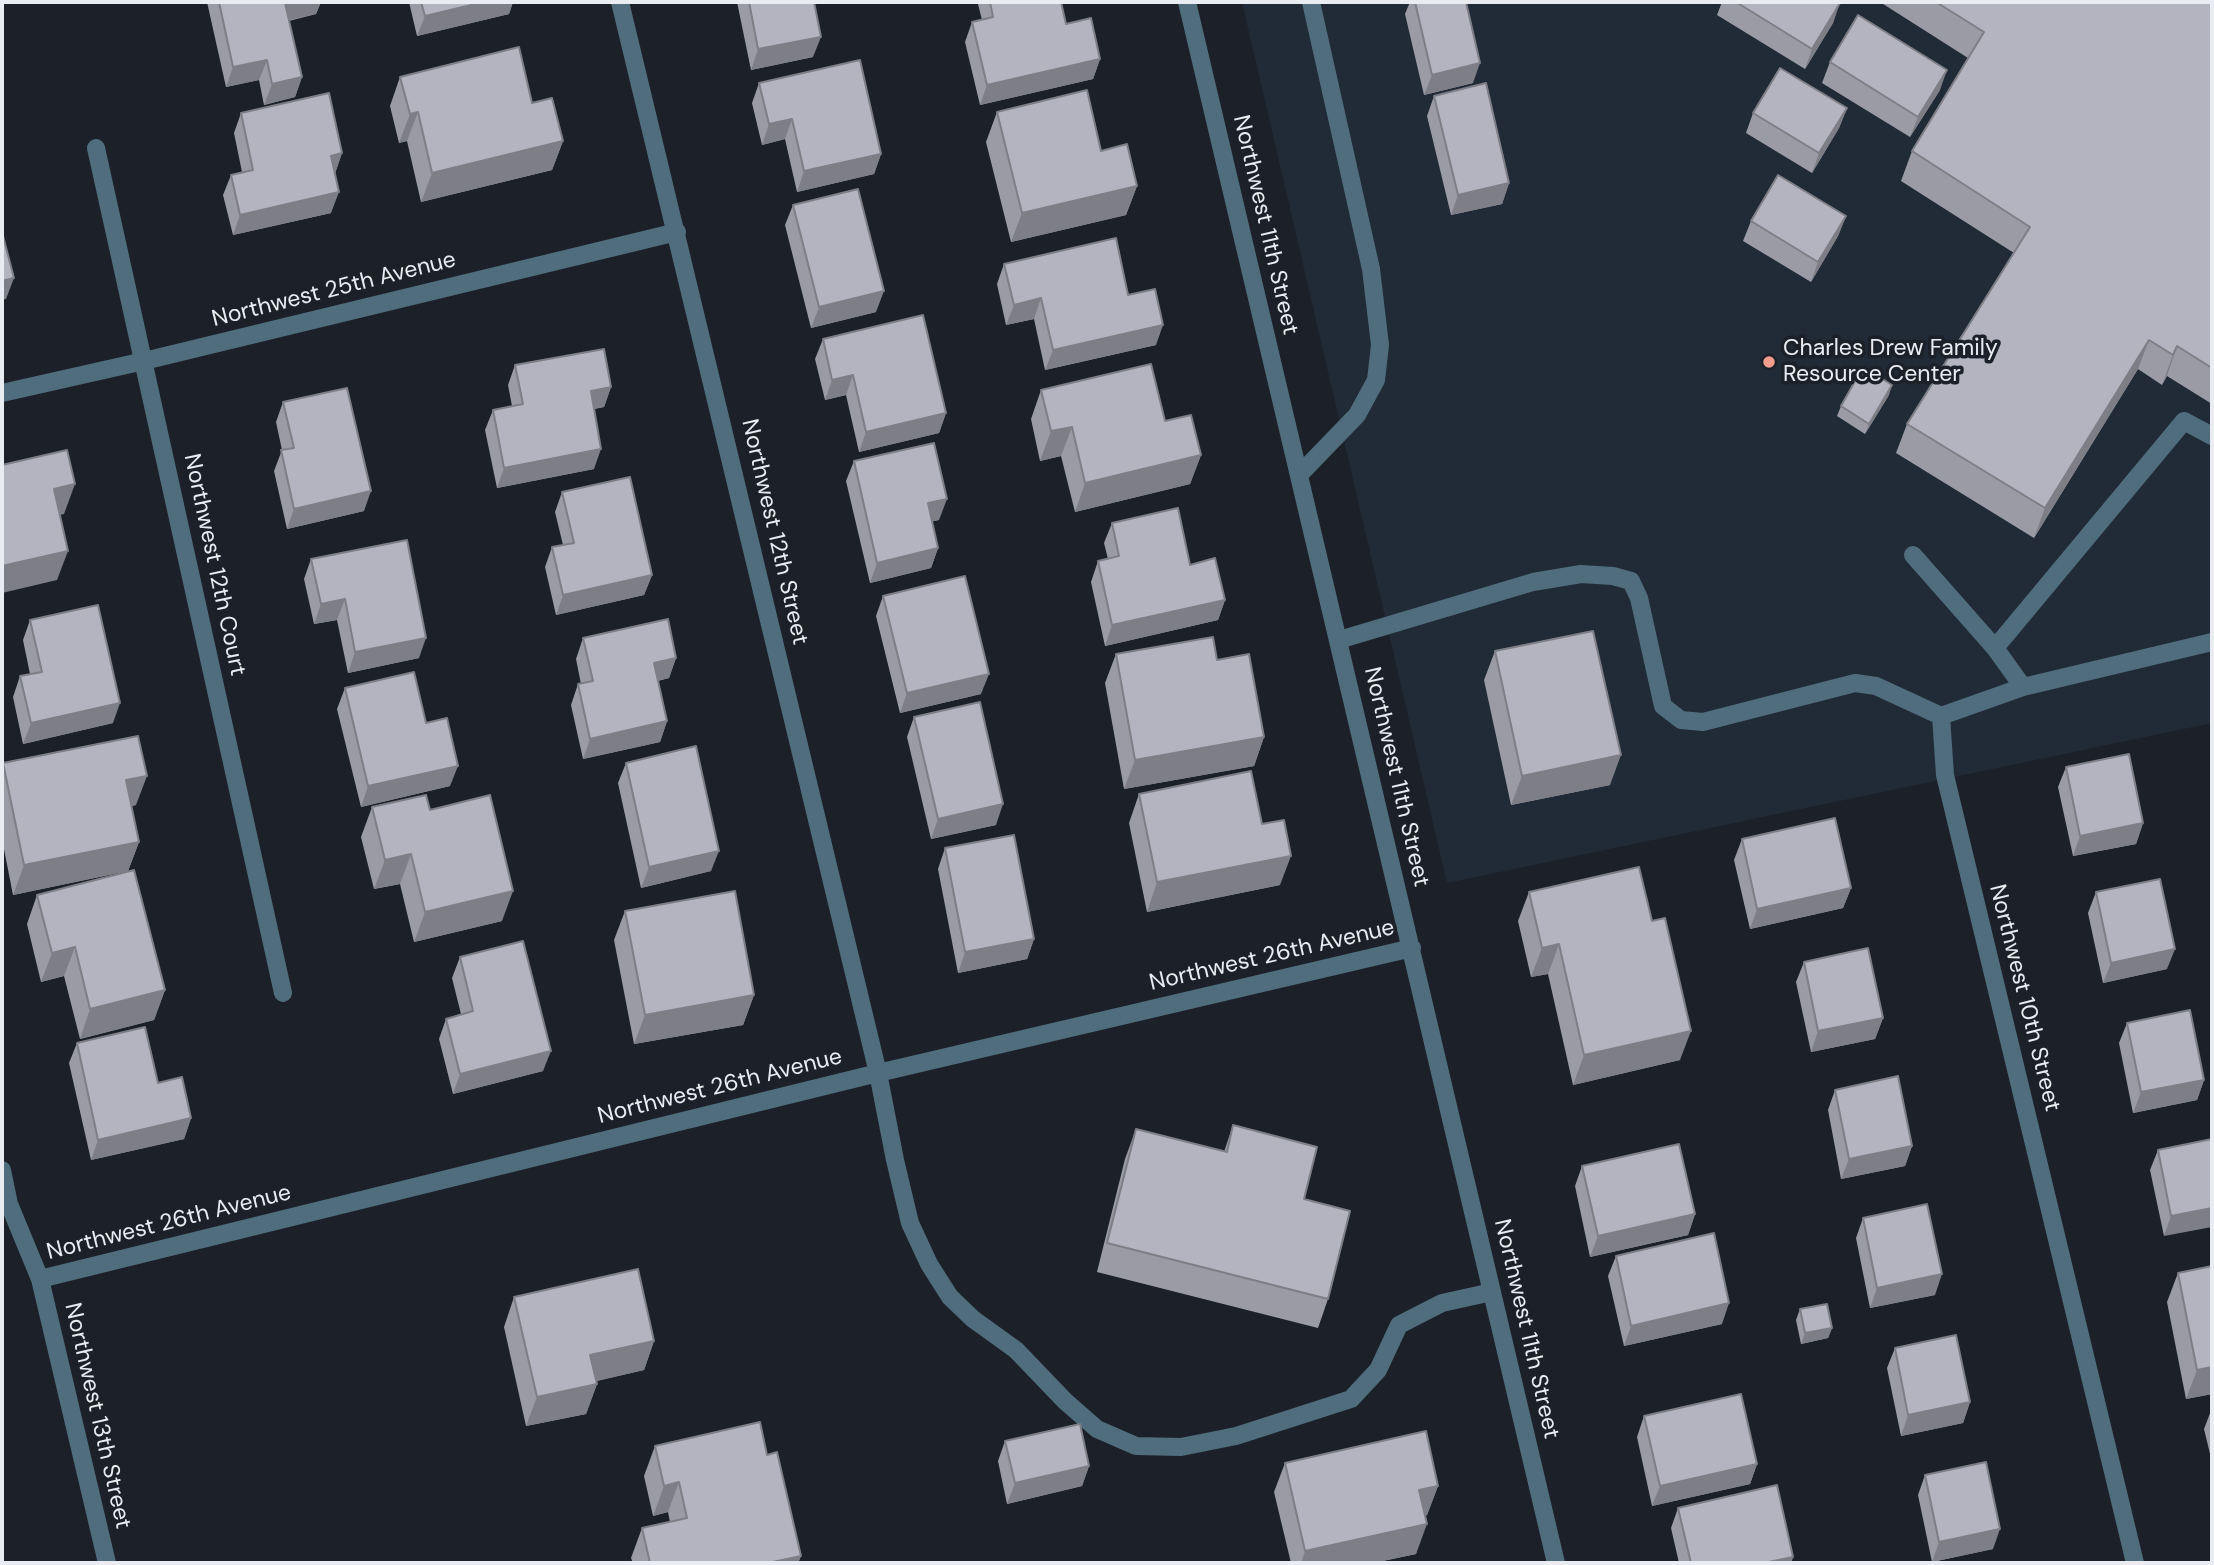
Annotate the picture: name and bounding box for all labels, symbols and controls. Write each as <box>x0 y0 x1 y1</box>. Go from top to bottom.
street label: Northwest 11th Street <box>1226 113 1304 337</box>
street label: Northwest 25th Avenue <box>209 246 459 334</box>
place label: Charles Drew Family Resource Center <box>1783 335 1998 389</box>
marker: Charles Drew Family Resource Center <box>1761 354 1777 370</box>
street label: Northwest 12th Street <box>735 417 813 647</box>
street label: Northwest 12th Court <box>177 451 251 679</box>
street label: Northwest 11th Street <box>1357 665 1435 889</box>
street label: Northwest 10th Street <box>1982 882 2066 1114</box>
street label: Northwest 26th Avenue <box>1147 914 1397 998</box>
street label: Northwest 26th Avenue <box>595 1043 845 1131</box>
street label: Northwest 26th Avenue <box>44 1179 294 1267</box>
street label: Northwest 11th Street <box>1487 1217 1565 1441</box>
street label: Northwest 13th Street <box>58 1300 136 1532</box>

